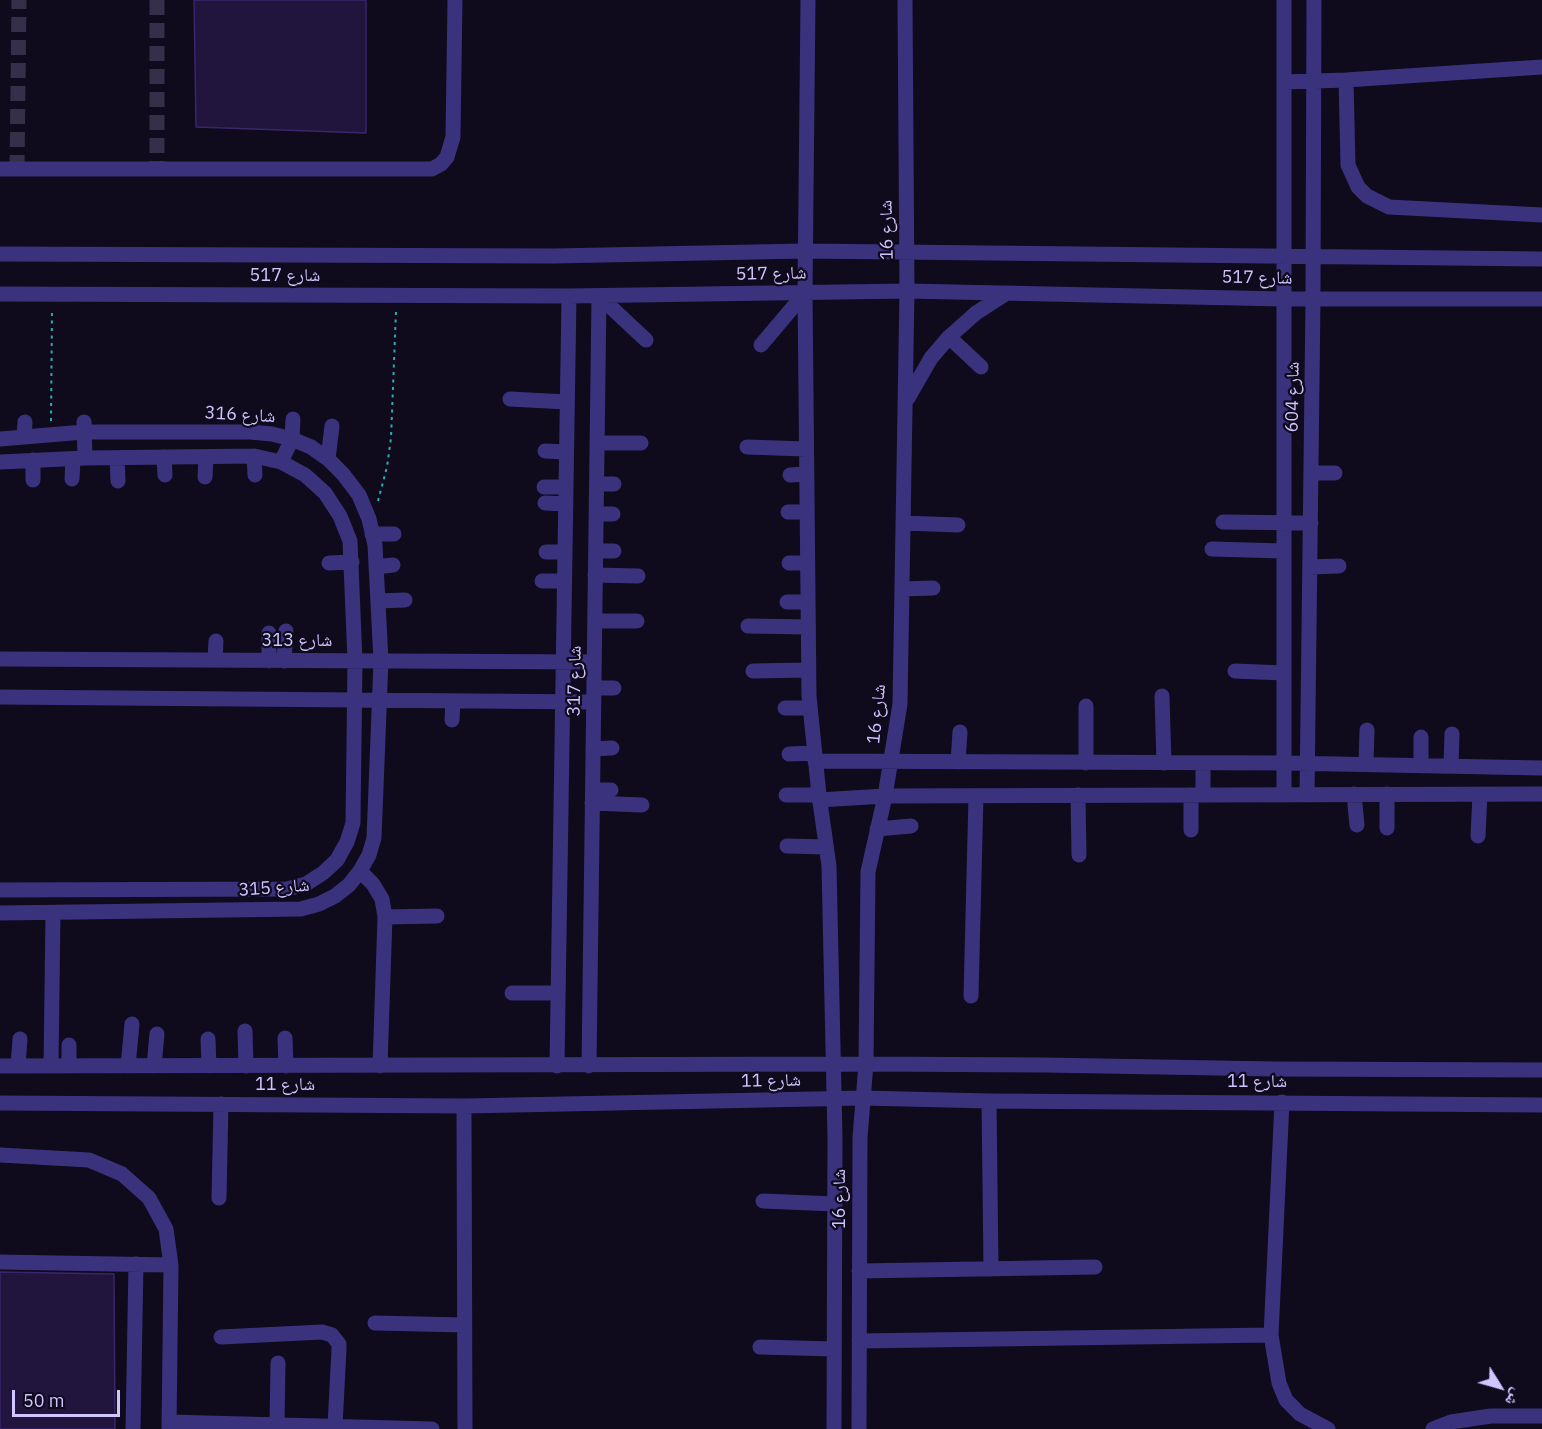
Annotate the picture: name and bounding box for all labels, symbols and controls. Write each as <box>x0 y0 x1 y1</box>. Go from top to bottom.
street label: شارع 16 <box>876 200 898 260</box>
street label: شارع 517 <box>735 263 807 285</box>
street label: شارع 517 <box>250 265 320 287</box>
street label: شارع 517 <box>1221 267 1293 289</box>
street label: شارع 604 <box>1282 361 1304 433</box>
street label: شارع 316 <box>204 402 276 428</box>
street label: شارع 313 <box>262 630 332 652</box>
street label: شارع 317 <box>564 645 586 717</box>
street label: شارع 16 <box>863 683 891 745</box>
street label: شارع 315 <box>238 875 310 901</box>
street label: شارع 11 <box>741 1070 801 1092</box>
street label: شارع 11 <box>1227 1071 1287 1093</box>
street label: شارع 11 <box>255 1074 315 1096</box>
street label: شارع 16 <box>829 1169 851 1229</box>
north arrow <box>1470 1357 1530 1417</box>
scale bar <box>15 1378 123 1416</box>
text: ش <box>1501 1385 1527 1411</box>
text: 50 m <box>23 1389 65 1412</box>

